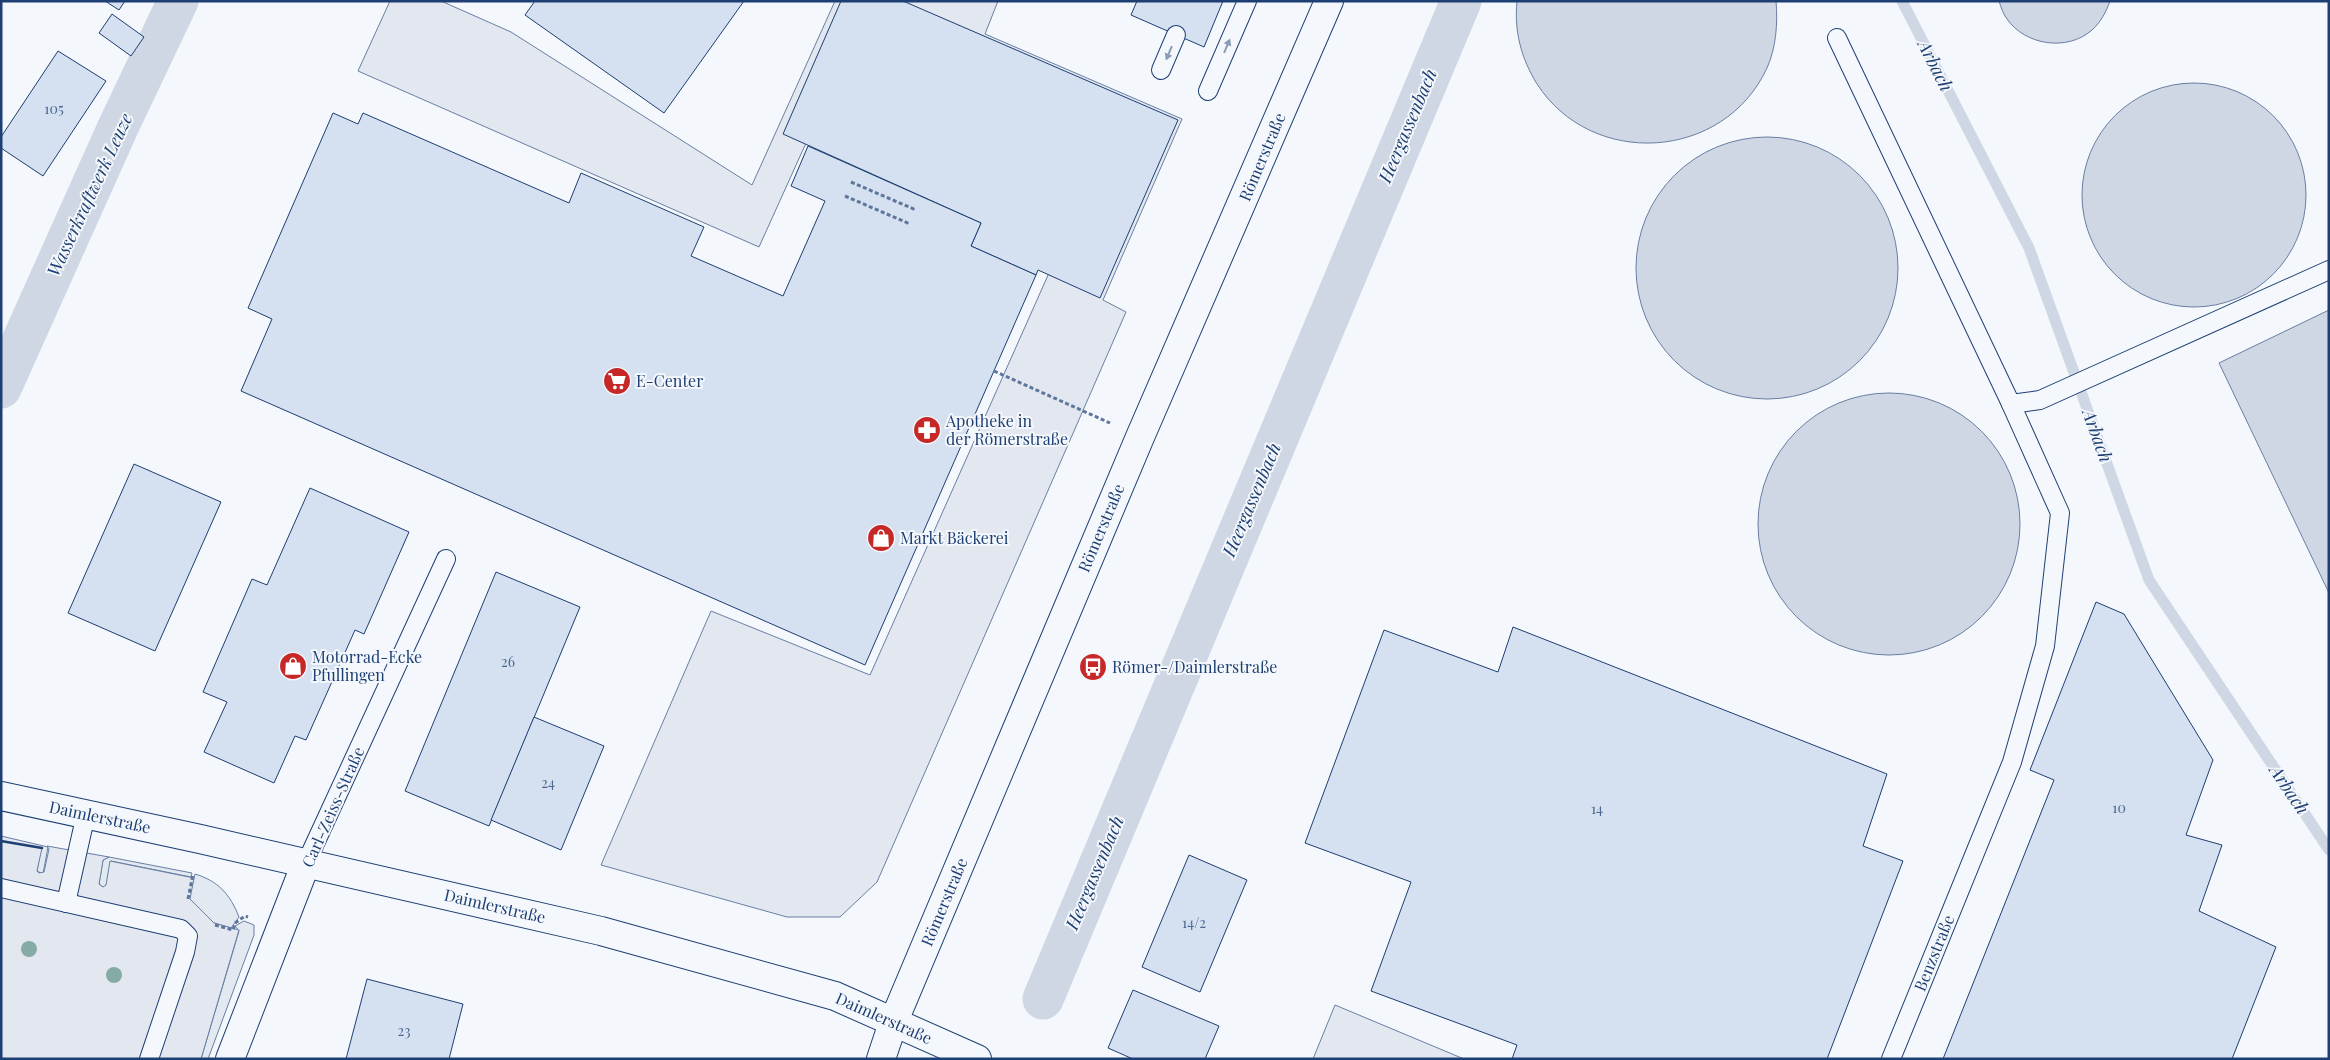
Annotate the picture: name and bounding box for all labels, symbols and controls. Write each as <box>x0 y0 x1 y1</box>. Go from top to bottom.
water label: Arbach <box>1912 34 1959 95</box>
one-way arrow <box>1224 39 1232 53</box>
one-way arrow <box>1164 46 1172 60</box>
water label: Heergassenbach <box>1372 65 1442 187</box>
house number: 105 <box>44 99 64 118</box>
water label: Wasserkraftwerk Leuze <box>41 109 138 280</box>
street label: Römerstraße <box>1234 109 1290 204</box>
supermarket icon: E-Center <box>602 366 632 396</box>
place label: E-Center <box>636 370 703 391</box>
water label: Arbach <box>2077 404 2119 466</box>
place label: Apotheke in der Römerstraße <box>945 410 1068 449</box>
pharmacy icon: Apotheke in der Römerstraße <box>912 415 942 445</box>
water label: Heergassenbach <box>1216 439 1286 561</box>
street label: Römerstraße <box>1073 480 1129 575</box>
shop icon: Markt Bäckerei <box>866 523 896 553</box>
place label: Markt Bäckerei <box>900 527 1009 548</box>
place label: Motorrad-Ecke Pfullingen <box>312 646 422 685</box>
shop icon: Motorrad-Ecke Pfullingen <box>278 651 308 681</box>
house number: 26 <box>501 652 515 671</box>
bus stop icon: Römer-/Daimlerstraße <box>1078 652 1108 682</box>
place label: Römer-/Daimlerstraße <box>1112 656 1277 677</box>
street label: Carl-Zeiss-Straße <box>297 743 369 870</box>
water label: Arbach <box>2263 758 2315 819</box>
house number: 24 <box>541 773 555 792</box>
street label: Daimlerstraße <box>47 795 153 838</box>
house number: 10 <box>2112 798 2126 817</box>
house number: 14 <box>1591 799 1603 818</box>
water label: Heergassenbach <box>1059 812 1129 934</box>
street label: Römerstraße <box>916 854 972 949</box>
street label: Daimlerstraße <box>442 884 548 927</box>
street label: Benzstraße <box>1909 912 1958 994</box>
house number: 14/2 <box>1182 913 1206 932</box>
street label: Daimlerstraße <box>833 987 936 1048</box>
house number: 23 <box>397 1021 411 1040</box>

